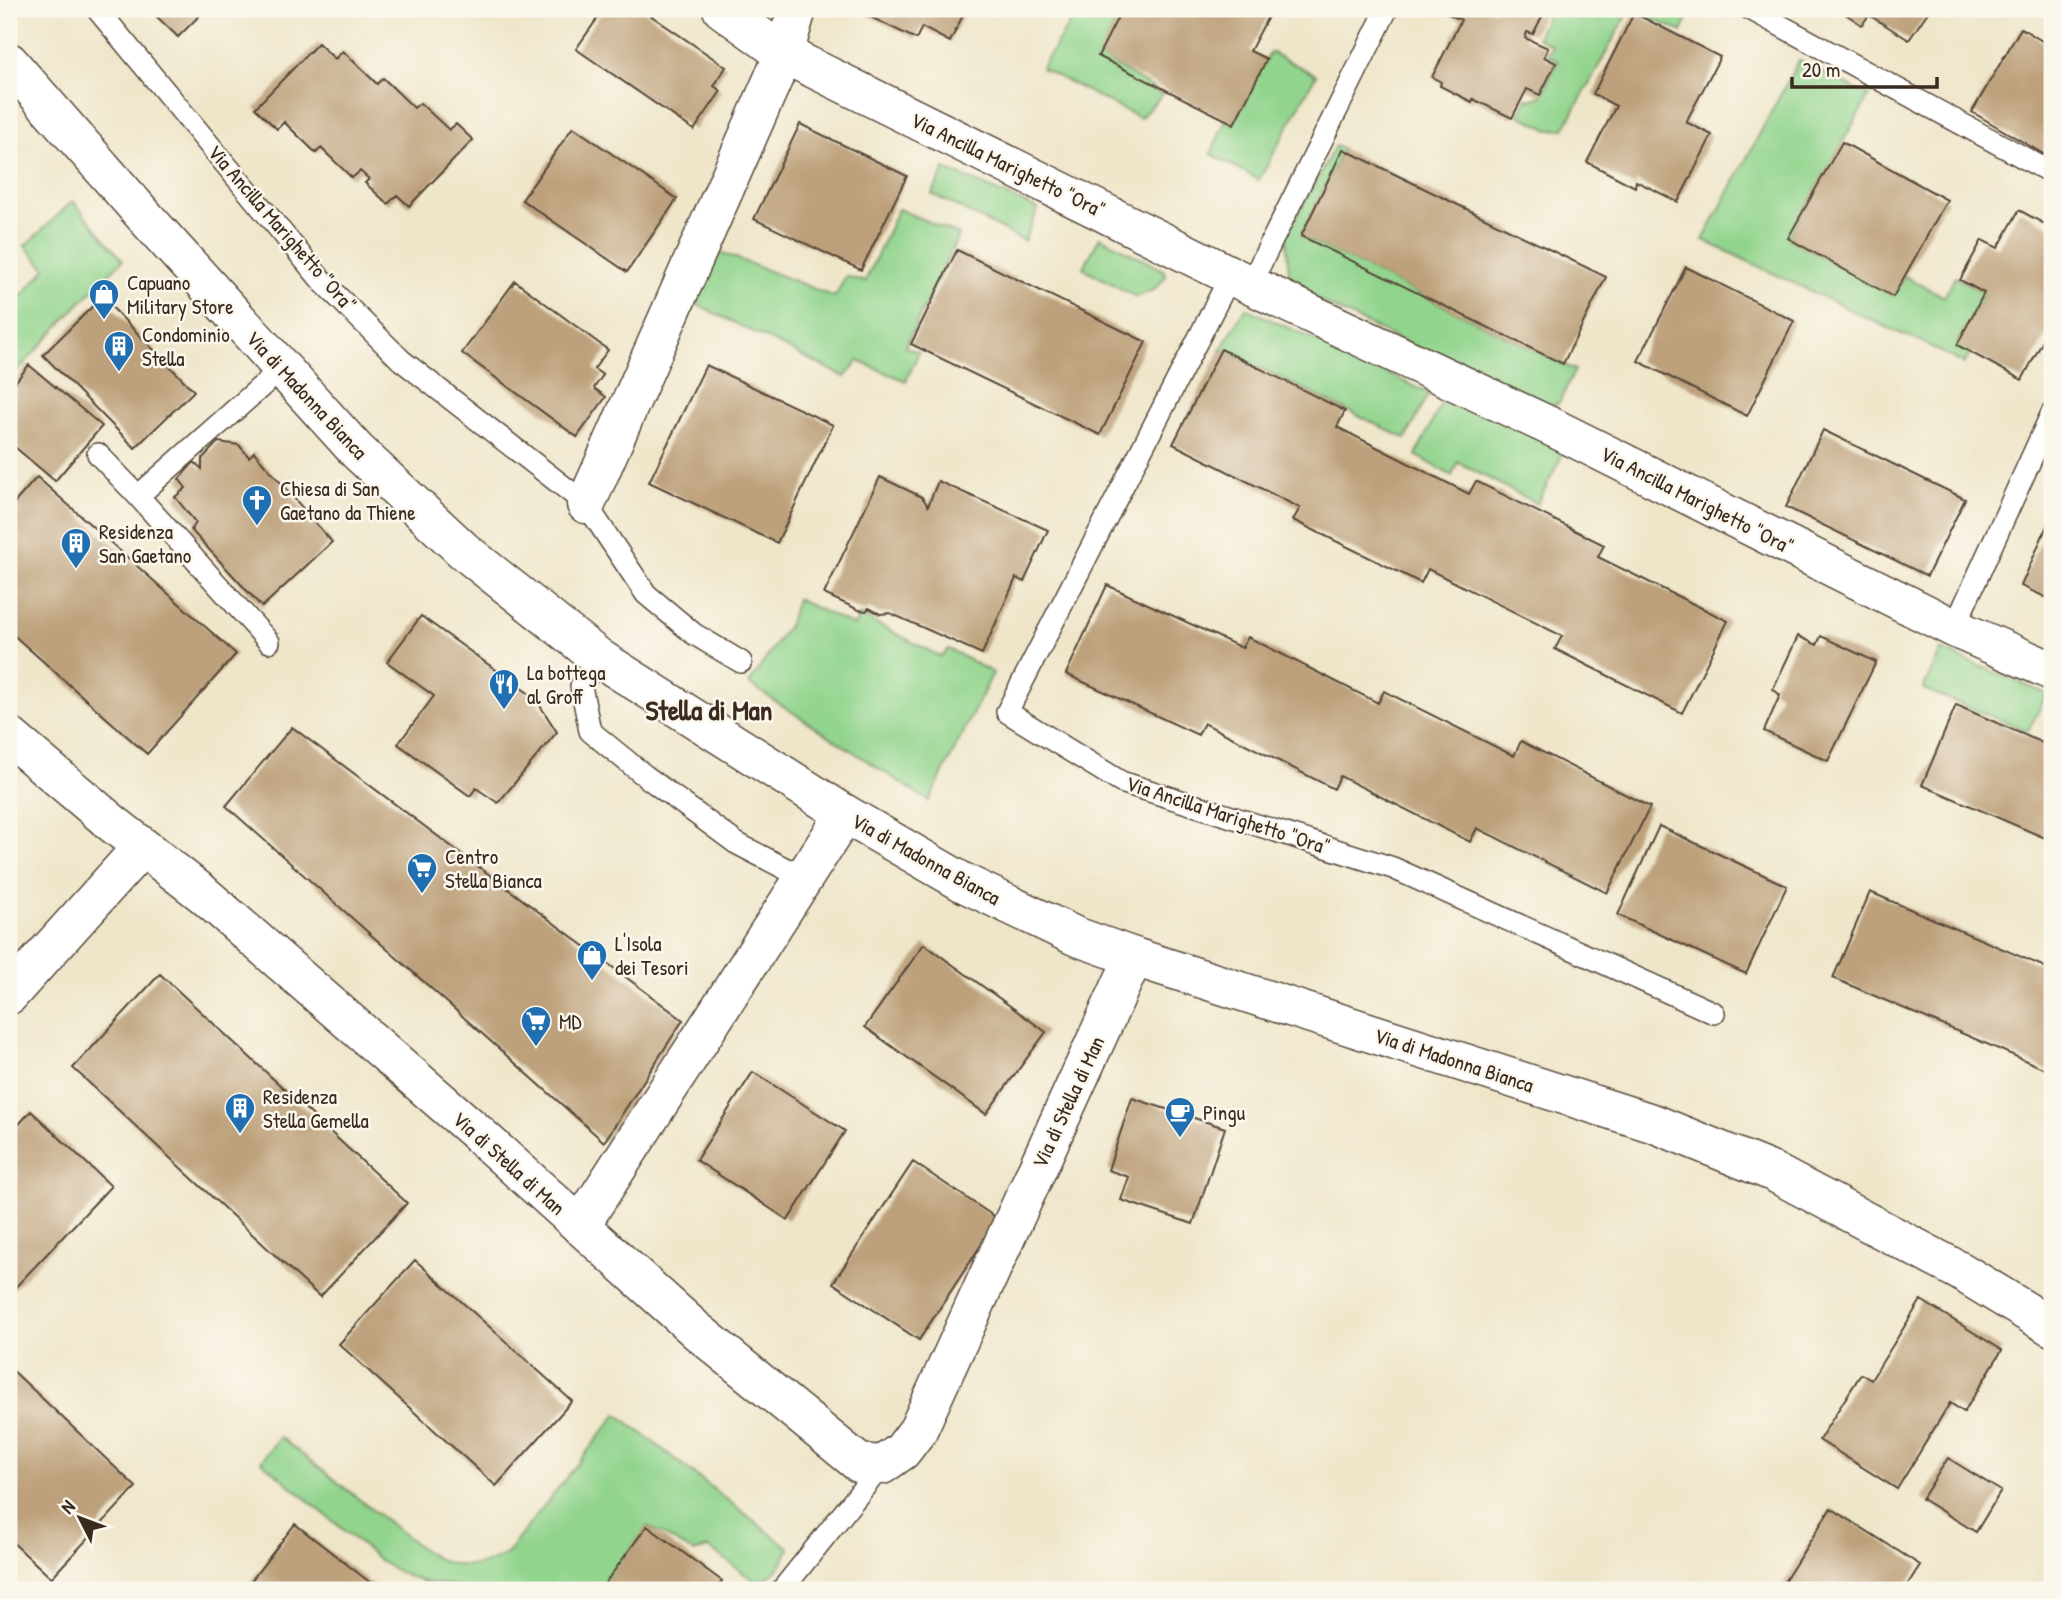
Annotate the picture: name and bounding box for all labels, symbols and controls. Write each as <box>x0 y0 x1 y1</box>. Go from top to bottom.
scale bar <box>1792 46 1937 90</box>
text: 20 m <box>1802 55 1840 84</box>
street label: Via Ancilla Marighetto "Ora" <box>906 105 1110 225</box>
street label: Via Ancilla Marighetto "Ora" <box>201 138 363 318</box>
place label: Capuano Military Store <box>127 268 234 321</box>
shop icon: Capuano Military Store <box>87 277 121 321</box>
place label: Condominio Stella <box>142 320 230 373</box>
street label: Via di Madonna Bianca <box>240 324 374 466</box>
building icon: Condominio Stella <box>102 329 136 373</box>
street label: Via Ancilla Marighetto "Ora" <box>1596 439 1798 561</box>
place label: Chiesa di San Gaetano da Thiene <box>280 474 416 527</box>
church icon: Chiesa di San Gaetano da Thiene <box>240 483 274 527</box>
place label: Residenza San Gaetano <box>99 517 191 570</box>
building icon: Residenza San Gaetano <box>59 526 93 570</box>
place label: La bottega al Groff <box>527 658 605 711</box>
restaurant icon: La bottega al Groff <box>487 667 521 711</box>
district label: Stella di Man <box>645 691 773 729</box>
street label: Via Ancilla Marighetto "Ora" <box>1122 768 1334 862</box>
street label: Via di Madonna Bianca <box>846 806 1006 912</box>
place label: Centro Stella Bianca <box>445 842 542 895</box>
supermarket icon: Centro Stella Bianca <box>405 851 439 895</box>
place label: L'Isola dei Tesori <box>615 929 689 982</box>
shop icon: L'Isola dei Tesori <box>575 938 609 982</box>
supermarket icon: MD <box>519 1004 553 1048</box>
place label: MD <box>559 1007 581 1036</box>
street label: Via di Madonna Bianca <box>1370 1021 1538 1099</box>
street label: Via di Stella di Man <box>1025 1031 1111 1173</box>
place label: Residenza Stella Gemella <box>263 1082 369 1135</box>
building icon: Residenza Stella Gemella <box>223 1091 257 1135</box>
cafe icon: Pingu <box>1163 1095 1197 1139</box>
place label: Pingu <box>1203 1098 1246 1127</box>
street label: Via di Stella di Man <box>446 1105 572 1221</box>
north arrow <box>46 1484 116 1554</box>
text: N <box>54 1494 80 1519</box>

